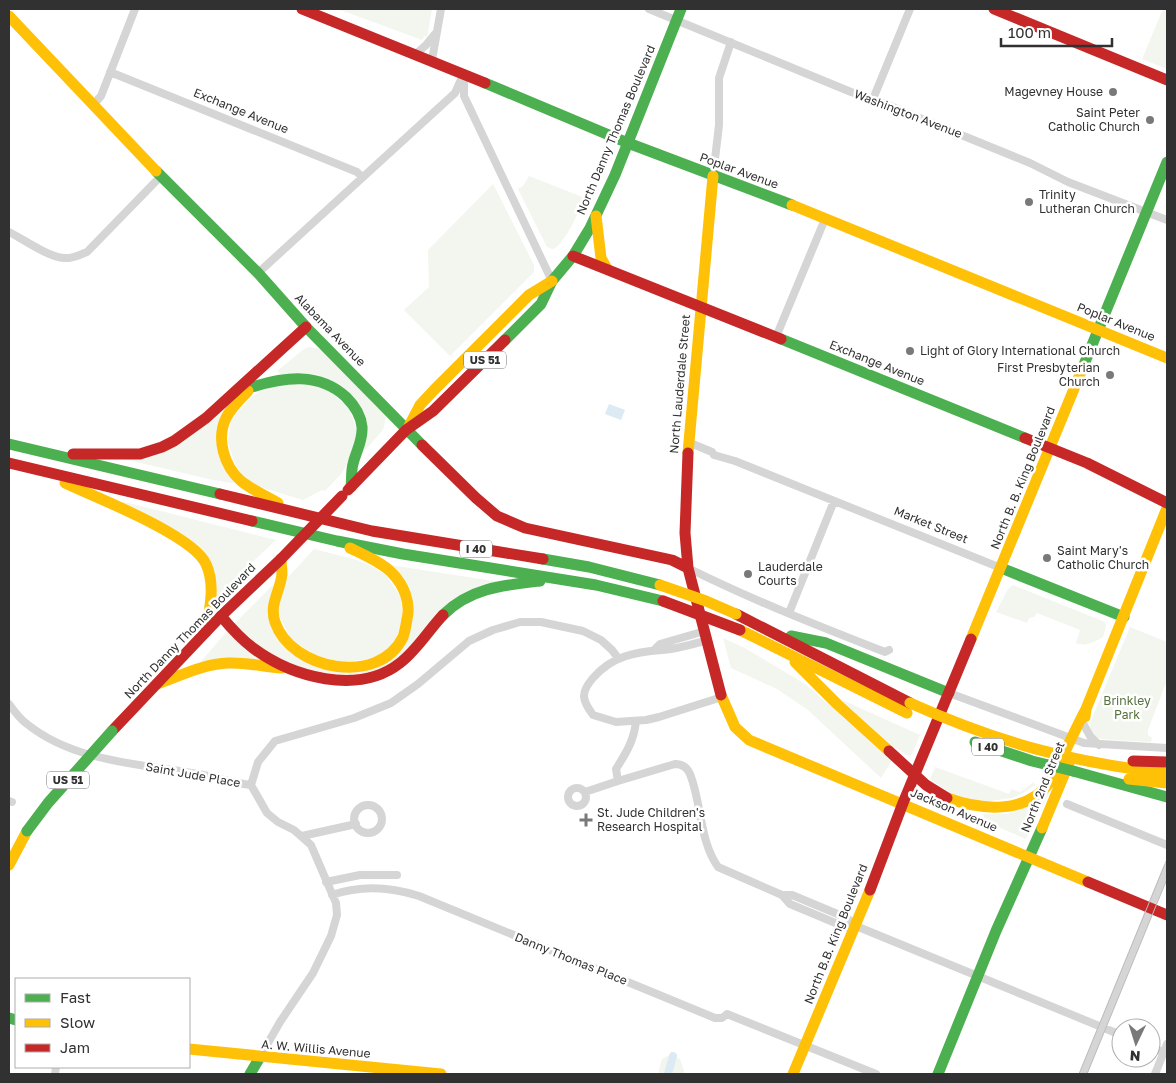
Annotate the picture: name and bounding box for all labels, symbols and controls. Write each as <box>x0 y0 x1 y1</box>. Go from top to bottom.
scale bar <box>1001 15 1112 47</box>
text: 100 m <box>1008 23 1051 41</box>
street label: North Danny Thomas Boulevard <box>573 43 658 217</box>
place label: Magevney House <box>1004 84 1103 99</box>
street label: Exchange Avenue <box>191 85 291 137</box>
street label: Washington Avenue <box>852 86 964 141</box>
marker: Magevney House <box>1107 86 1119 98</box>
place label: Saint Peter Catholic Church <box>1048 105 1140 134</box>
marker: Saint Peter Catholic Church <box>1144 114 1156 126</box>
street label: Poplar Avenue <box>698 149 781 192</box>
place label: Trinity Lutheran Church <box>1039 187 1135 216</box>
marker: Trinity Lutheran Church <box>1023 196 1035 208</box>
street label: Alabama Avenue <box>292 290 369 369</box>
street label: Poplar Avenue <box>1075 299 1158 344</box>
street label: North Lauderdale Street <box>666 314 693 454</box>
street label: Exchange Avenue <box>827 337 927 389</box>
place label: Light of Glory International Church <box>920 343 1120 358</box>
marker: Light of Glory International Church <box>904 345 916 357</box>
road number: US 51 <box>464 352 506 368</box>
place label: First Presbyterian Church <box>997 360 1100 389</box>
marker: First Presbyterian Church <box>1104 369 1116 381</box>
street label: North B. B. King Boulevard <box>987 404 1058 551</box>
street label: Market Street <box>892 503 971 546</box>
road number: I 40 <box>460 540 492 558</box>
place label: Saint Mary's Catholic Church <box>1057 543 1149 572</box>
marker: Saint Mary's Catholic Church <box>1041 552 1053 564</box>
place label: Lauderdale Courts <box>758 559 823 588</box>
street label: North Danny Thomas Boulevard <box>121 560 258 702</box>
marker: Lauderdale Courts <box>742 568 754 580</box>
park label: Brinkley Park <box>1103 693 1151 722</box>
road number: I 40 <box>972 739 1004 756</box>
street label: North 2nd Street <box>1017 739 1068 834</box>
street label: Saint Jude Place <box>145 759 242 790</box>
road number: US 51 <box>47 772 89 788</box>
street label: Jackson Avenue <box>908 784 1000 835</box>
place label: St. Jude Children's Research Hospital <box>597 805 705 834</box>
marker: St. Jude Children's Research Hospital <box>579 813 593 827</box>
street label: North B.B. King Boulevard <box>801 862 871 1006</box>
street label: Danny Thomas Place <box>513 929 630 988</box>
legend <box>15 978 190 1068</box>
text: Fast <box>60 988 91 1006</box>
text: Slow <box>60 1013 95 1031</box>
north arrow <box>1111 1018 1161 1068</box>
street label: A. W. Willis Avenue <box>261 1036 371 1061</box>
text: Jam <box>60 1038 90 1056</box>
text: N <box>1129 1048 1141 1065</box>

